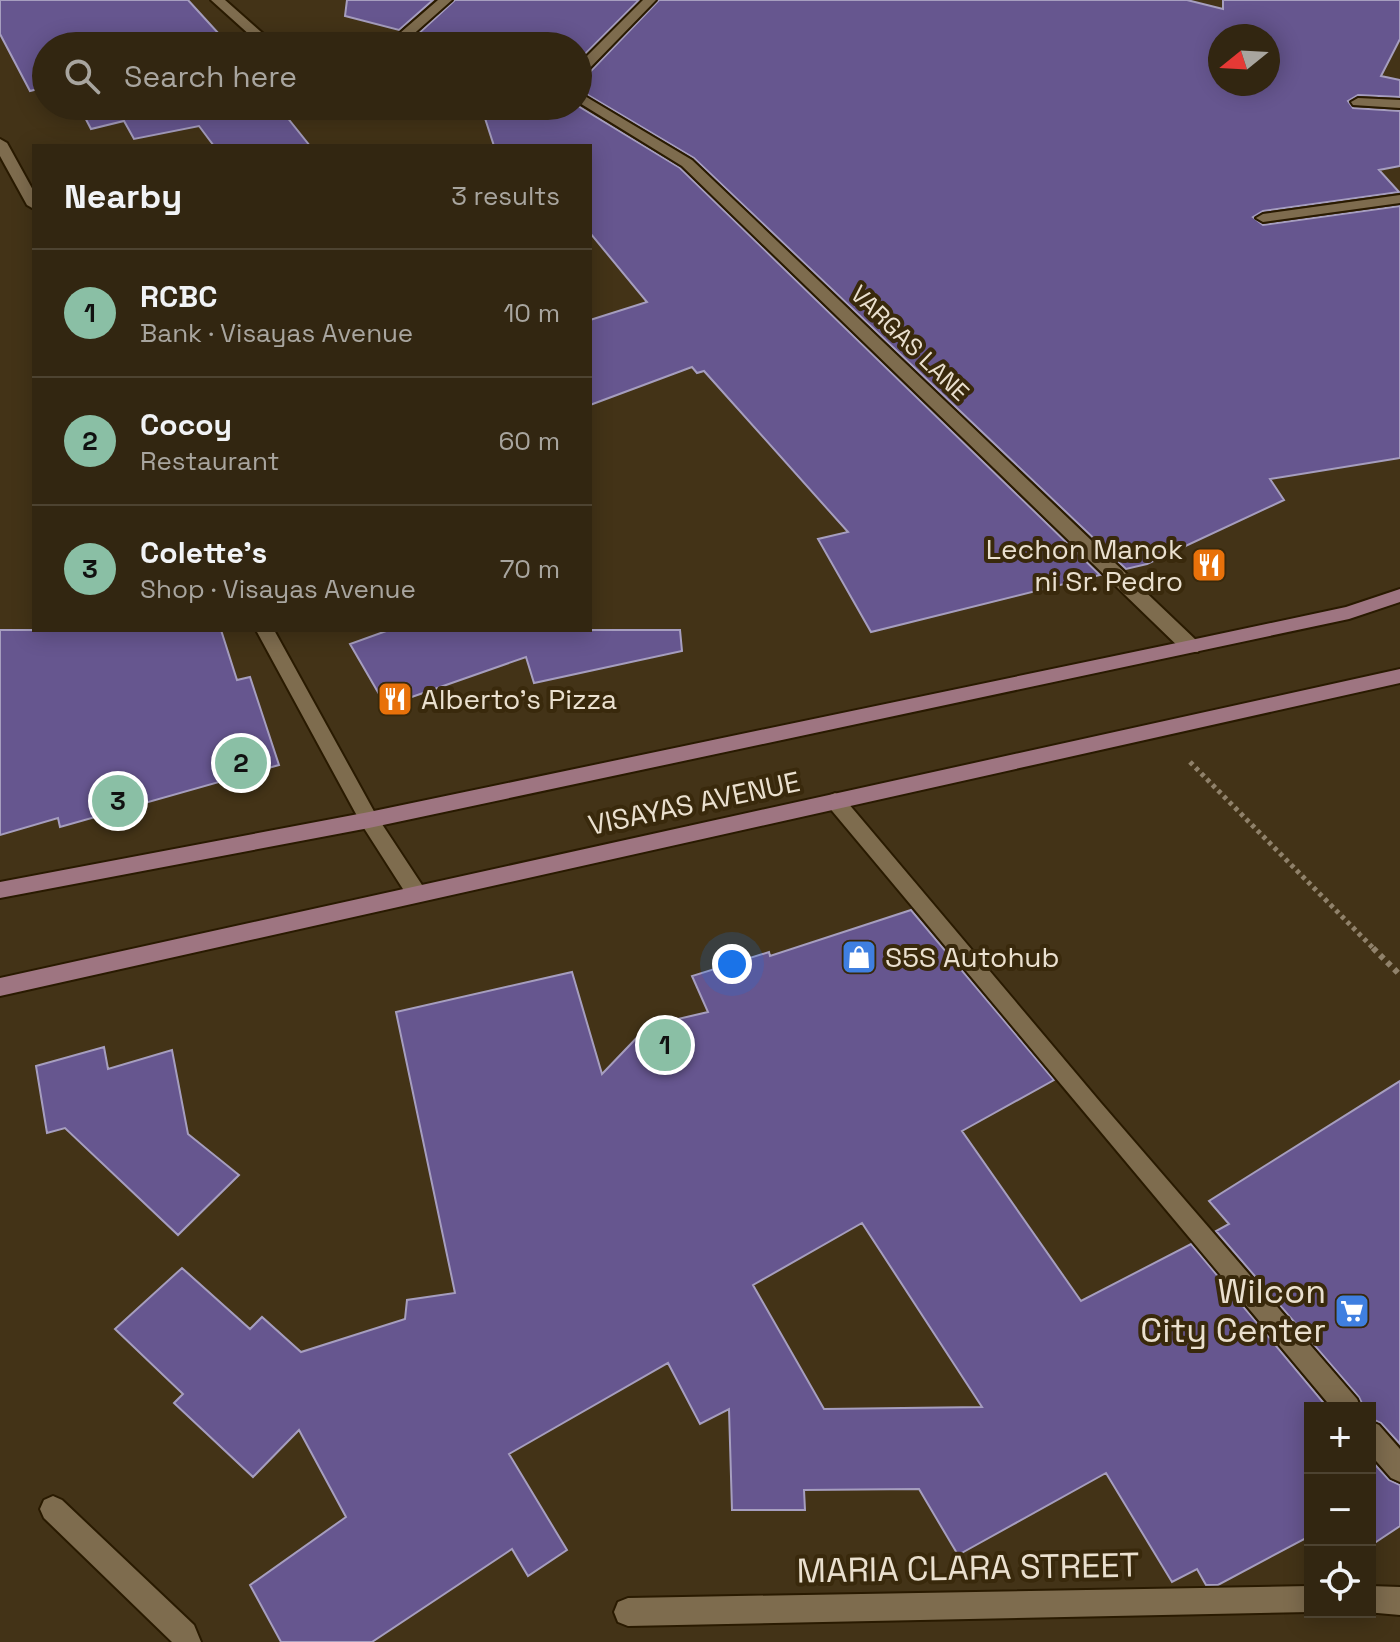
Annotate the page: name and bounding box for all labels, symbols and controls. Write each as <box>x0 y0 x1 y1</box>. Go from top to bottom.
north arrow <box>1208 24 1280 96</box>
search box <box>32 32 592 120</box>
icon: search <box>60 54 104 98</box>
text: Search here <box>124 57 297 96</box>
text: Nearby <box>64 175 182 218</box>
text: 3 results <box>451 179 560 213</box>
text: RCBC <box>140 277 218 316</box>
street label: VARGAS LANE <box>844 279 976 407</box>
text: 1 <box>84 296 96 330</box>
text: 10 m <box>503 296 560 330</box>
text: Bank · Visayas Avenue <box>140 316 413 350</box>
text: Cocoy <box>140 405 232 444</box>
text: 2 <box>82 424 98 458</box>
text: 60 m <box>498 424 560 458</box>
text: Restaurant <box>140 444 279 478</box>
place label: Lechon Manok ni Sr. Pedro <box>986 531 1183 599</box>
text: Colette's <box>140 533 267 572</box>
restaurant icon: Lechon Manok ni Sr. Pedro <box>1190 546 1228 584</box>
text: 3 <box>82 552 98 586</box>
text: 70 m <box>500 552 560 586</box>
text: Shop · Visayas Avenue <box>140 572 416 606</box>
restaurant icon: Alberto's Pizza <box>376 680 414 718</box>
place label: Alberto's Pizza <box>421 681 617 717</box>
pin: 2 <box>215 733 267 793</box>
street label: VISAYAS AVENUE <box>585 763 803 843</box>
pin: 3 <box>92 771 144 831</box>
shop icon: S5S Autohub <box>840 938 878 976</box>
place label: S5S Autohub <box>885 939 1060 975</box>
your location <box>712 944 752 984</box>
pin: 1 <box>639 1015 691 1075</box>
place label: Wilcon City Center <box>1140 1270 1326 1352</box>
supermarket icon: Wilcon City Center <box>1333 1292 1371 1330</box>
map controls <box>1304 1402 1376 1618</box>
button: + <box>1304 1402 1376 1474</box>
button: − <box>1304 1474 1376 1546</box>
street label: MARIA CLARA STREET <box>796 1544 1140 1592</box>
button: locate <box>1304 1546 1376 1618</box>

